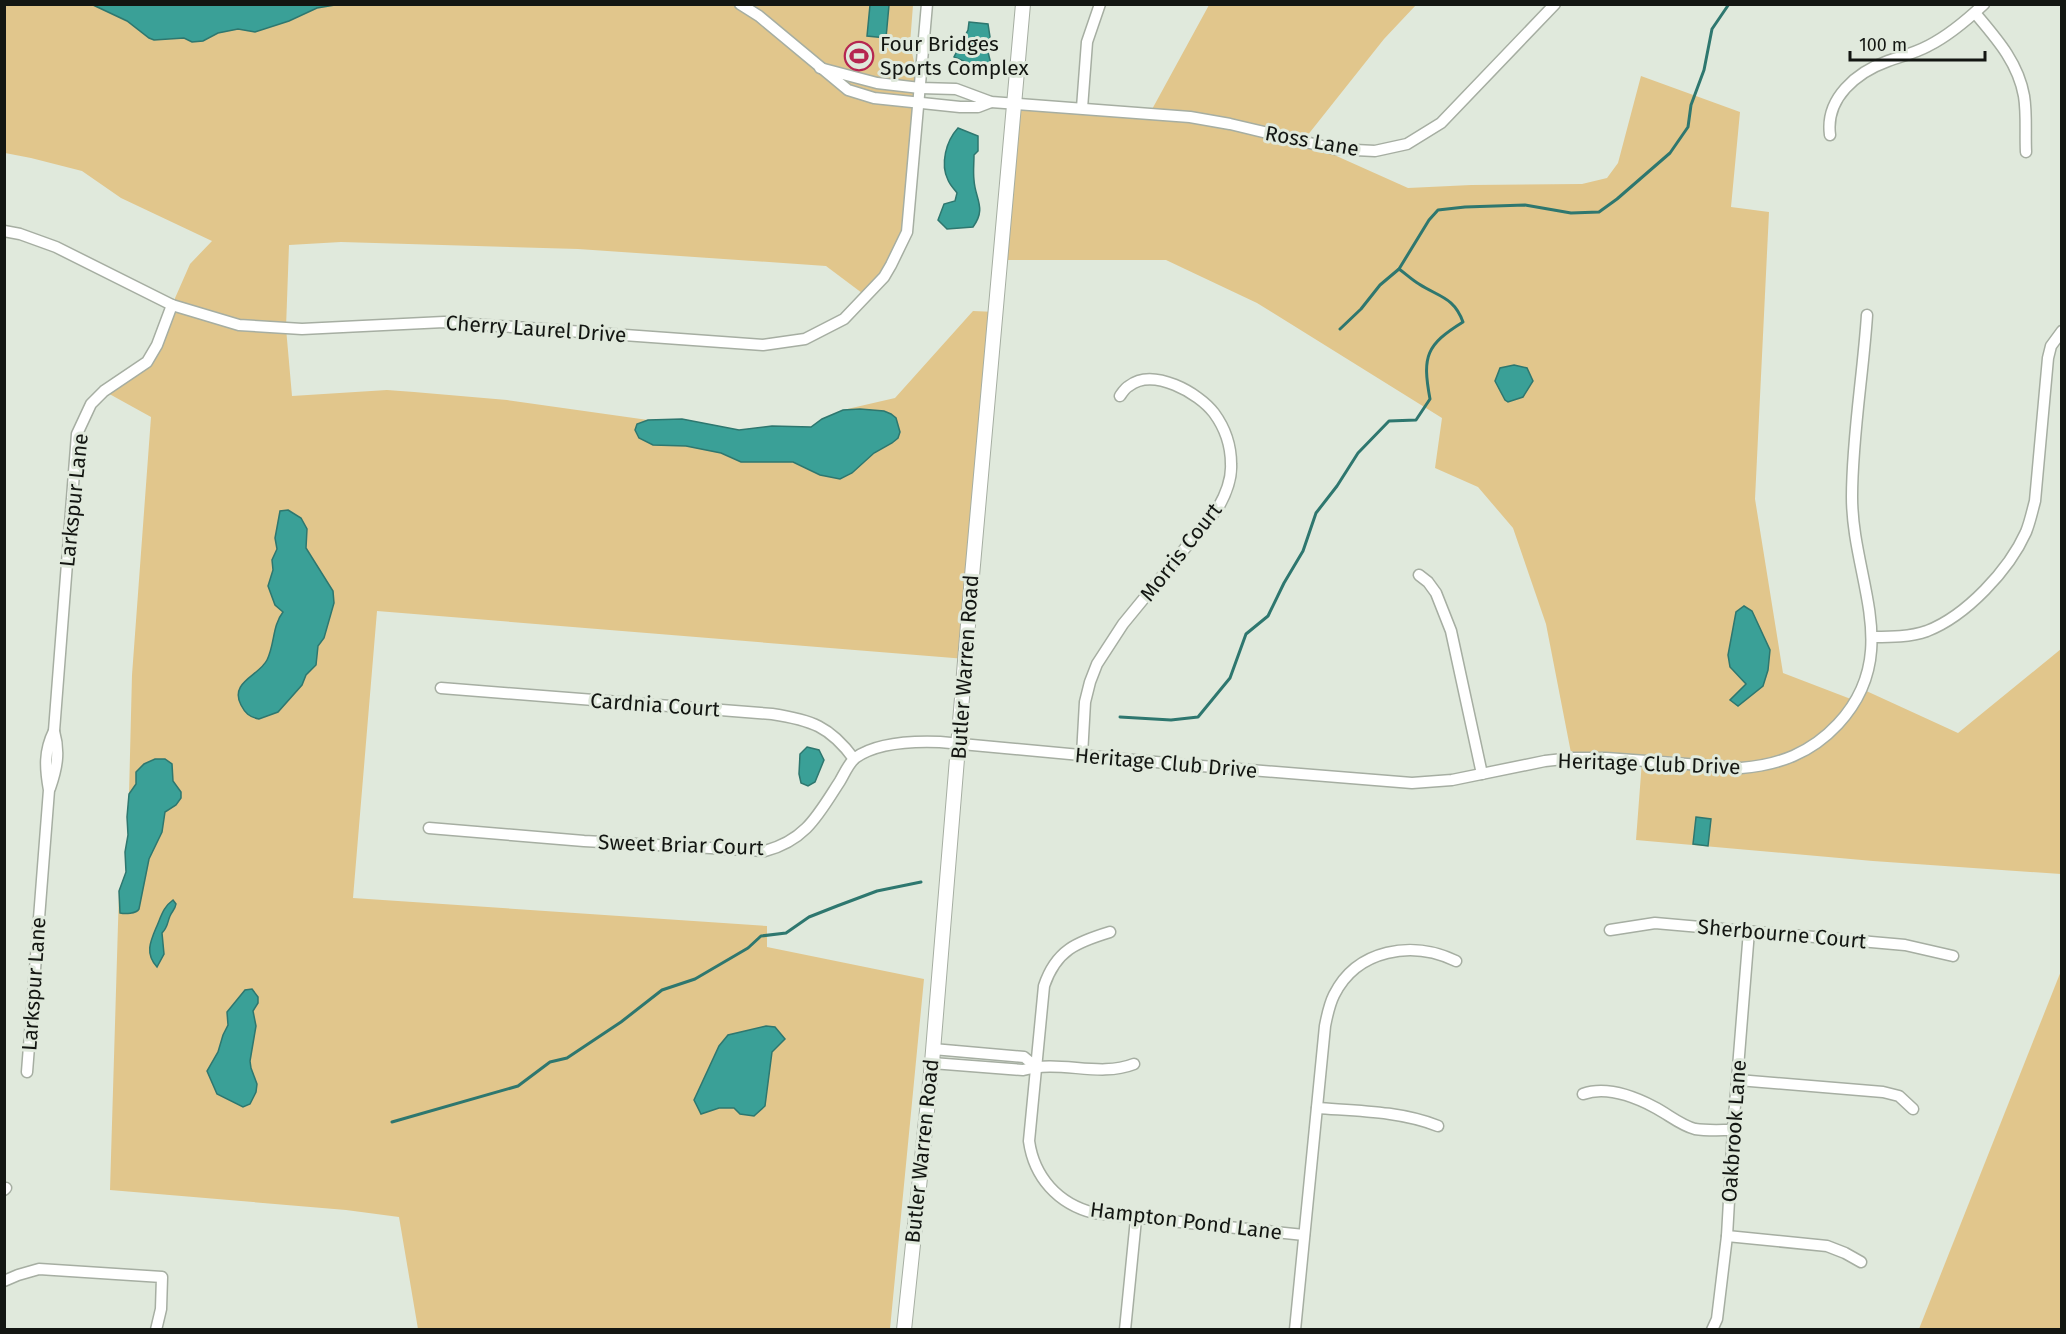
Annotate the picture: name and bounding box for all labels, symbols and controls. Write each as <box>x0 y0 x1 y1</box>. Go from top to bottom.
scale bar <box>1850 24 1985 62</box>
place label: Four Bridges Sports Complex <box>880 31 1030 81</box>
text: 100 m <box>1859 34 1907 56</box>
sports icon: Four Bridges Sports Complex <box>843 40 875 72</box>
street label: Ross Lane <box>1263 120 1361 162</box>
street label: Cherry Laurel Drive <box>445 310 627 348</box>
street label: Larkspur Lane <box>54 432 94 568</box>
street label: Morris Court <box>1135 497 1228 606</box>
street label: Butler Warren Road <box>946 574 984 760</box>
street label: Cardnia Court <box>589 688 721 723</box>
street label: Heritage Club Drive <box>1074 742 1258 784</box>
street label: Heritage Club Drive <box>1557 748 1741 780</box>
street label: Sweet Briar Court <box>598 829 765 861</box>
street label: Sherbourne Court <box>1697 914 1868 954</box>
street label: Larkspur Lane <box>16 916 52 1052</box>
street label: Butler Warren Road <box>899 1058 945 1244</box>
street label: Oakbrook Lane <box>1716 1059 1752 1203</box>
street label: Hampton Pond Lane <box>1089 1196 1283 1246</box>

